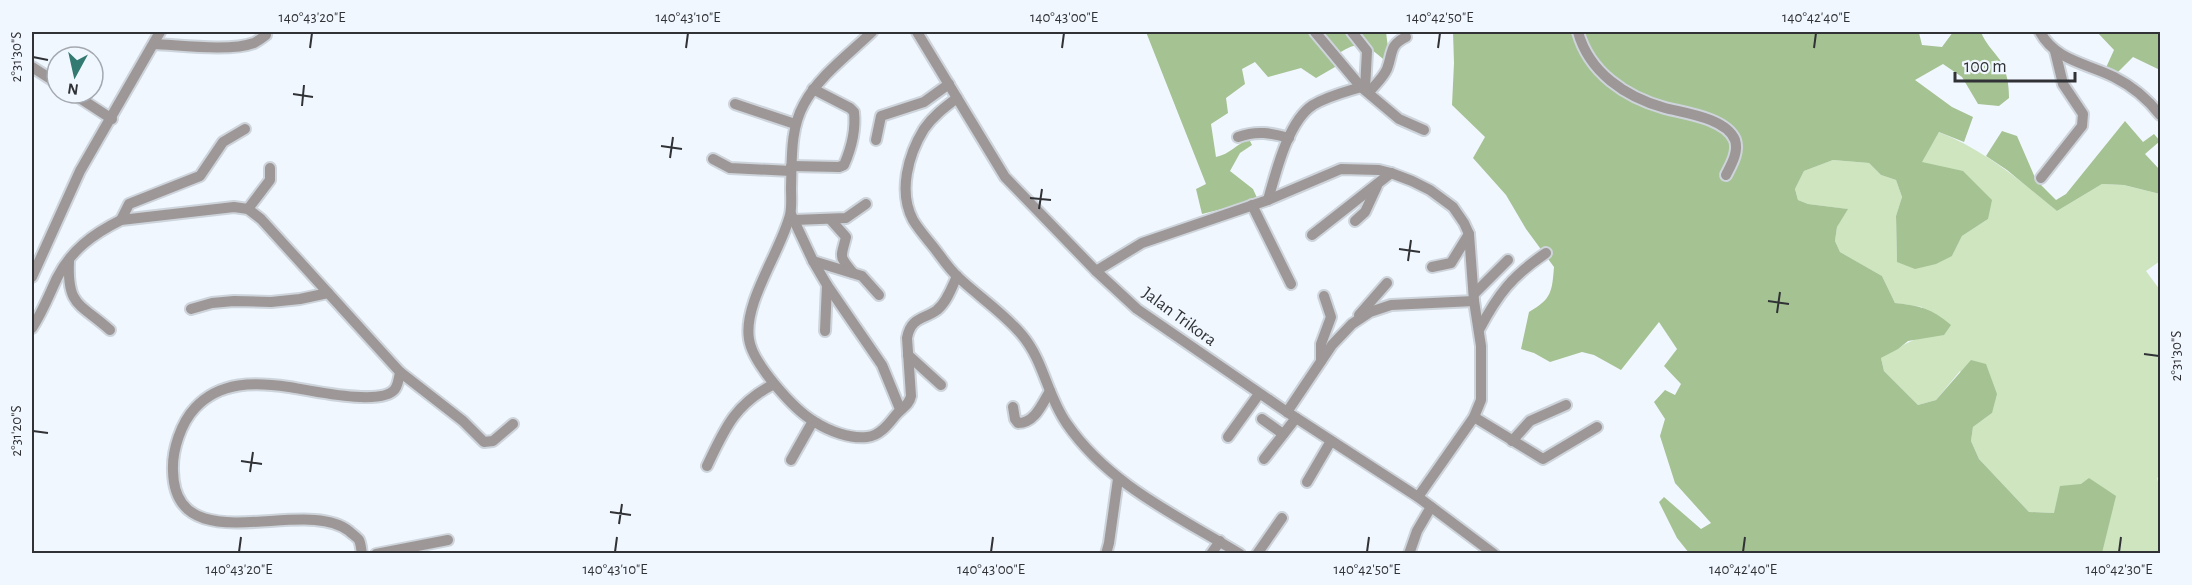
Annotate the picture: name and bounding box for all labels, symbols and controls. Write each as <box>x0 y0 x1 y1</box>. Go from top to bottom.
text: 140°43'20"E <box>279 10 345 25</box>
text: 140°43'10"E <box>655 10 721 25</box>
text: 140°43'00"E <box>1030 10 1098 25</box>
text: 140°42'50"E <box>1407 10 1473 25</box>
text: 140°42'40"E <box>1782 10 1850 25</box>
text: 2°31'30"S <box>9 32 24 82</box>
north arrow <box>45 45 105 105</box>
scale bar <box>1955 45 2075 83</box>
text: 100 m <box>1964 58 2007 76</box>
text: N <box>66 80 80 98</box>
street label: Jalan Trikora <box>1139 284 1219 350</box>
text: 2°31'30"S <box>2169 331 2184 381</box>
text: 2°31'20"S <box>9 405 24 457</box>
text: 140°43'20"E <box>206 562 272 577</box>
text: 140°43'10"E <box>582 562 648 577</box>
text: 140°43'00"E <box>957 562 1025 577</box>
text: 140°42'50"E <box>1334 562 1400 577</box>
text: 140°42'40"E <box>1709 562 1777 577</box>
text: 140°42'30"E <box>2086 562 2152 577</box>

